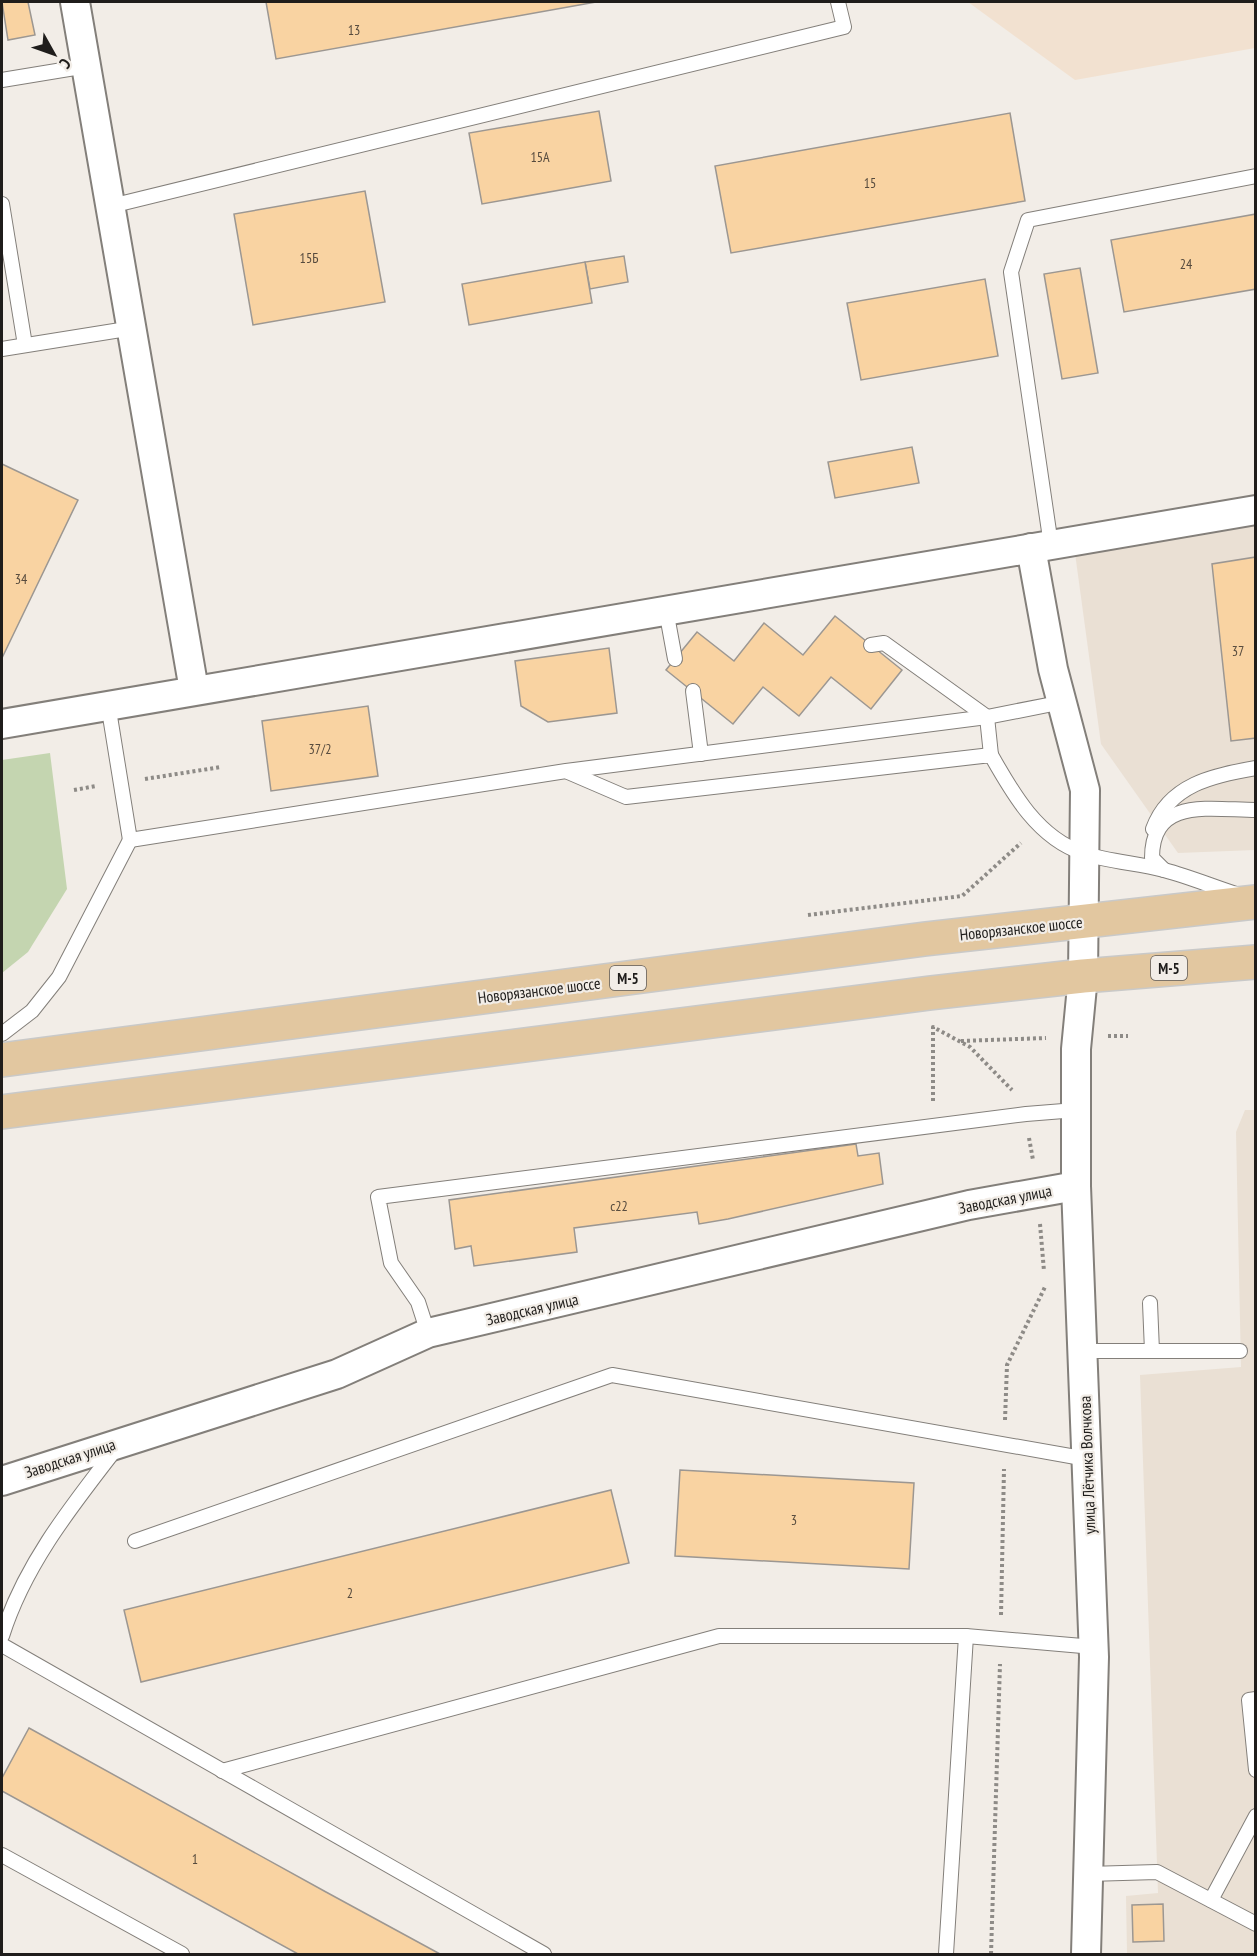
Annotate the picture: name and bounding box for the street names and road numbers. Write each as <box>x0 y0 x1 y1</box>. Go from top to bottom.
street label: Новорязанское шоссе <box>959 912 1083 944</box>
road number: М-5 <box>1151 956 1187 980</box>
road number: М-5 <box>610 966 646 990</box>
street label: Новорязанское шоссе <box>476 973 602 1007</box>
street label: Заводская улица <box>957 1180 1053 1218</box>
street label: Заводская улица <box>484 1289 580 1329</box>
street label: улица Лётчика Волчкова <box>1075 1395 1099 1535</box>
street label: Заводская улица <box>22 1434 118 1482</box>

